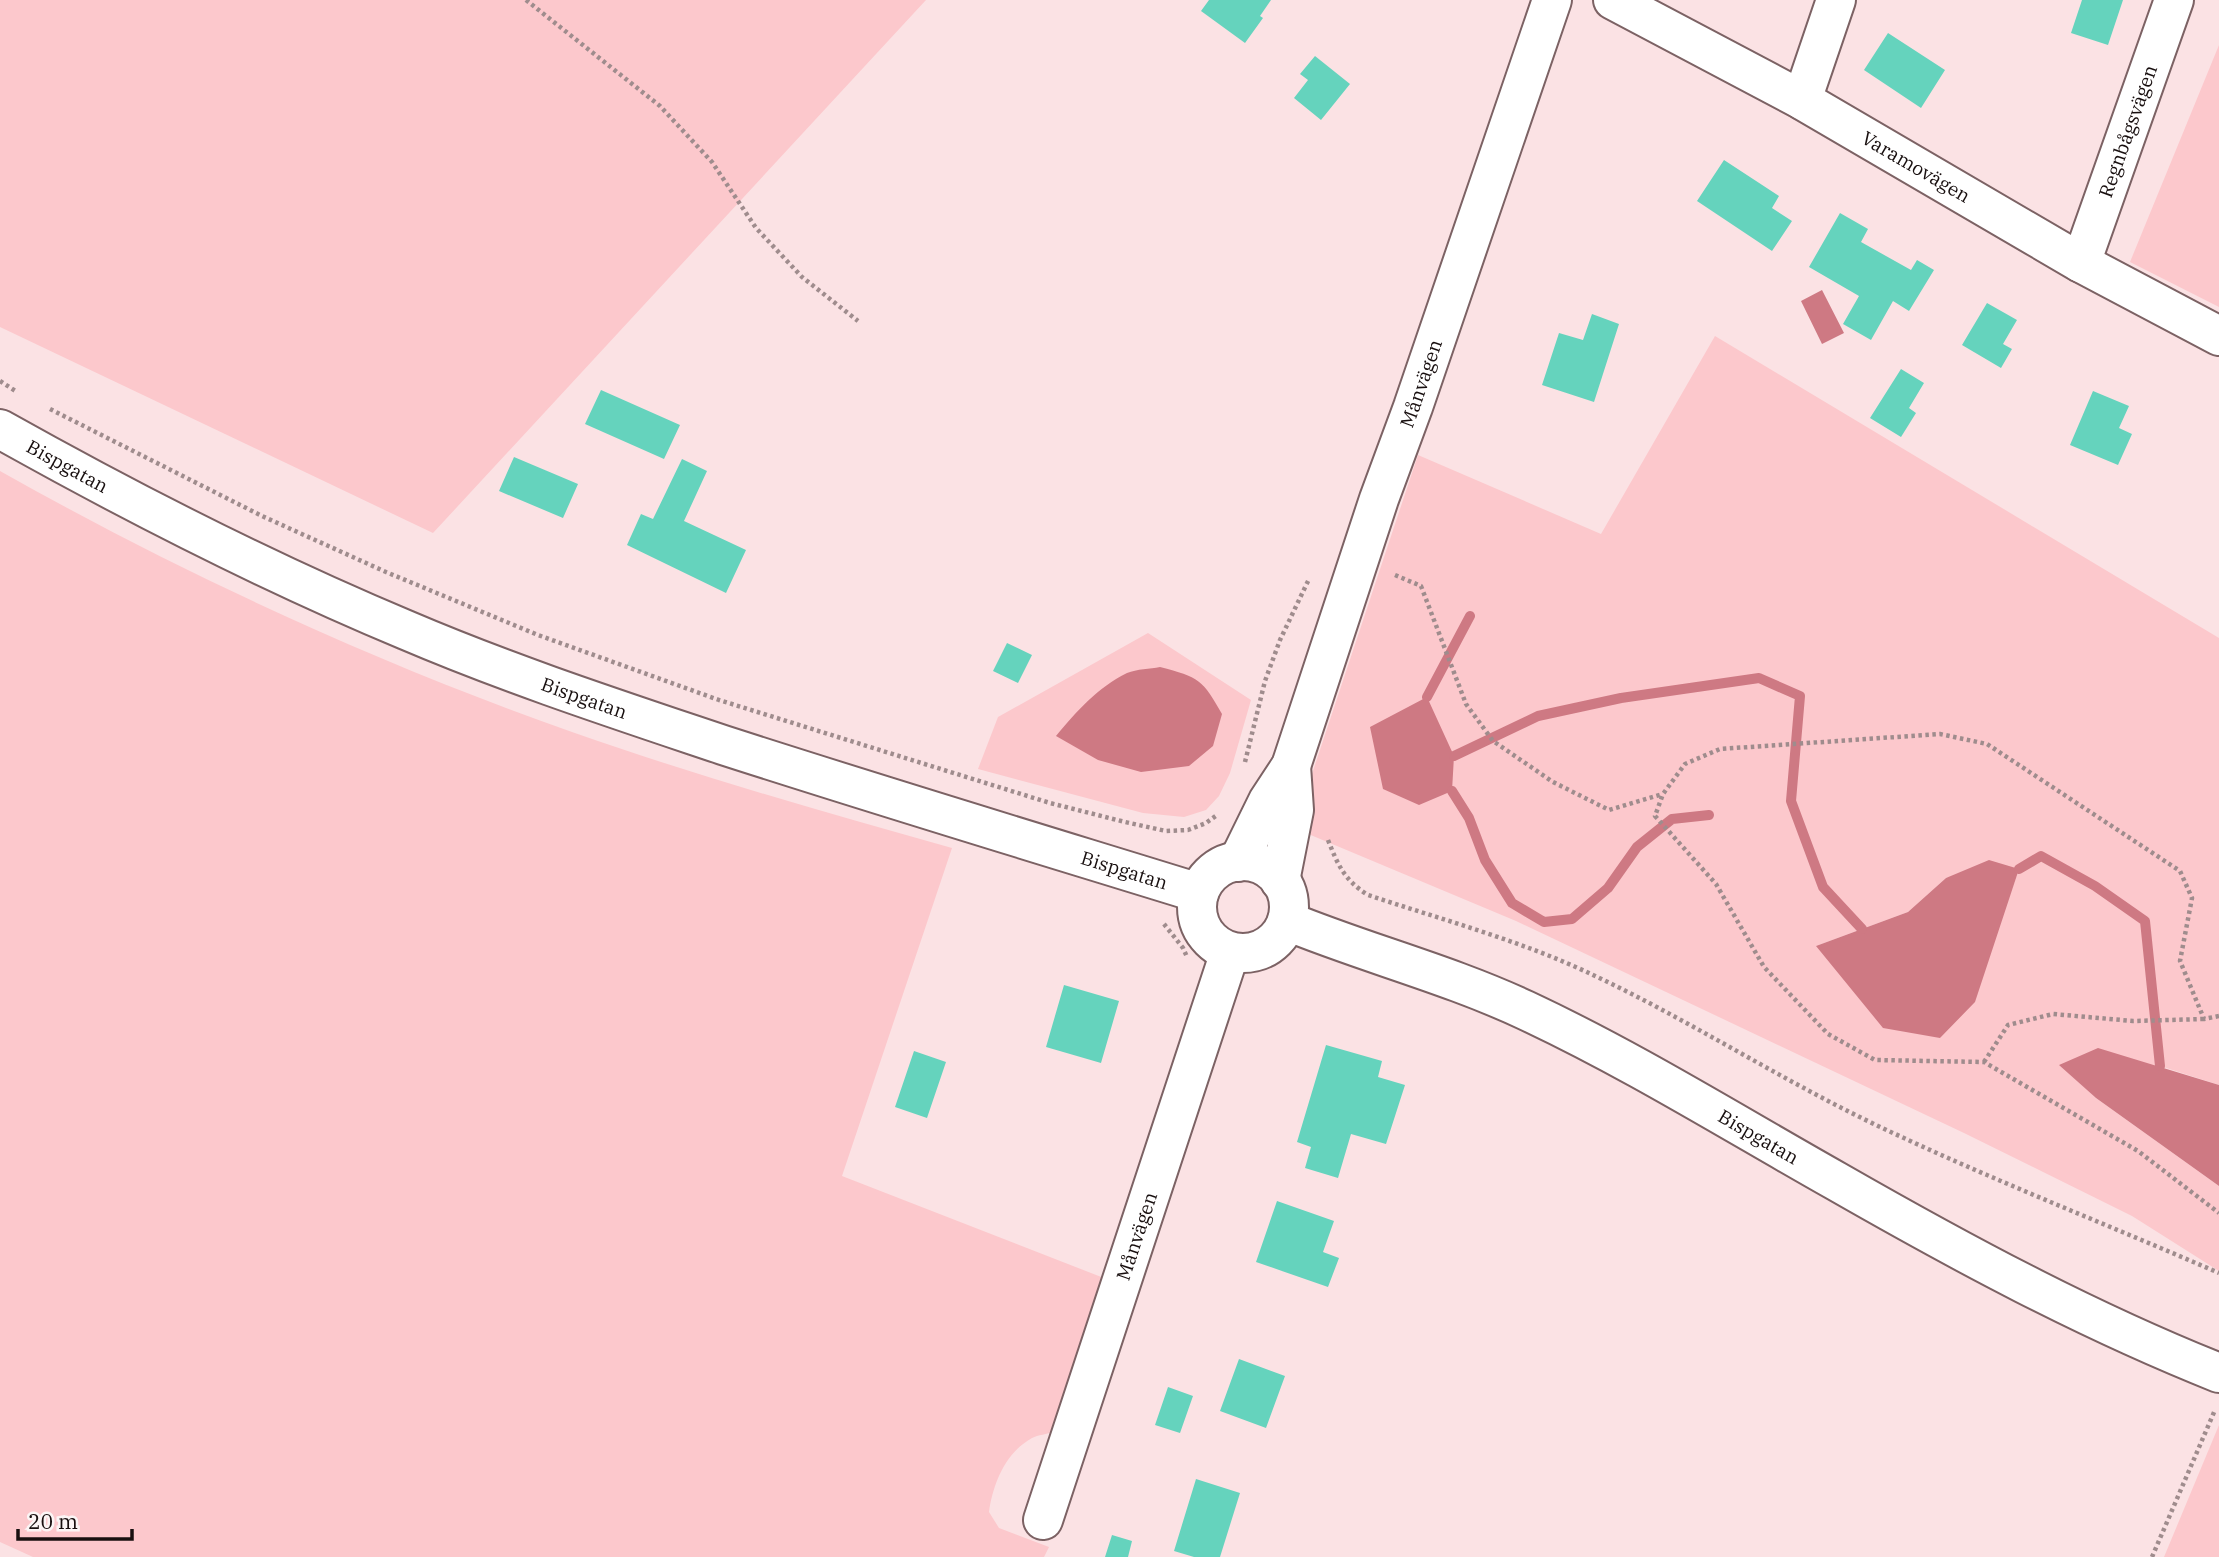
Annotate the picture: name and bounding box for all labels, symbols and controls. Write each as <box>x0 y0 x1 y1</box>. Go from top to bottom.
street label: Regnbågsvägen <box>2093 61 2162 201</box>
street label: Varamovägen <box>1857 126 1975 208</box>
street label: Månvägen <box>1395 336 1447 431</box>
street label: Bispgatan <box>22 434 112 498</box>
street label: Bispgatan <box>538 672 630 724</box>
street label: Bispgatan <box>1078 845 1171 895</box>
street label: Bispgatan <box>1714 1104 1803 1169</box>
street label: Månvägen <box>1111 1189 1162 1283</box>
scale bar <box>18 1498 131 1542</box>
text: 20 m <box>28 1507 78 1535</box>

